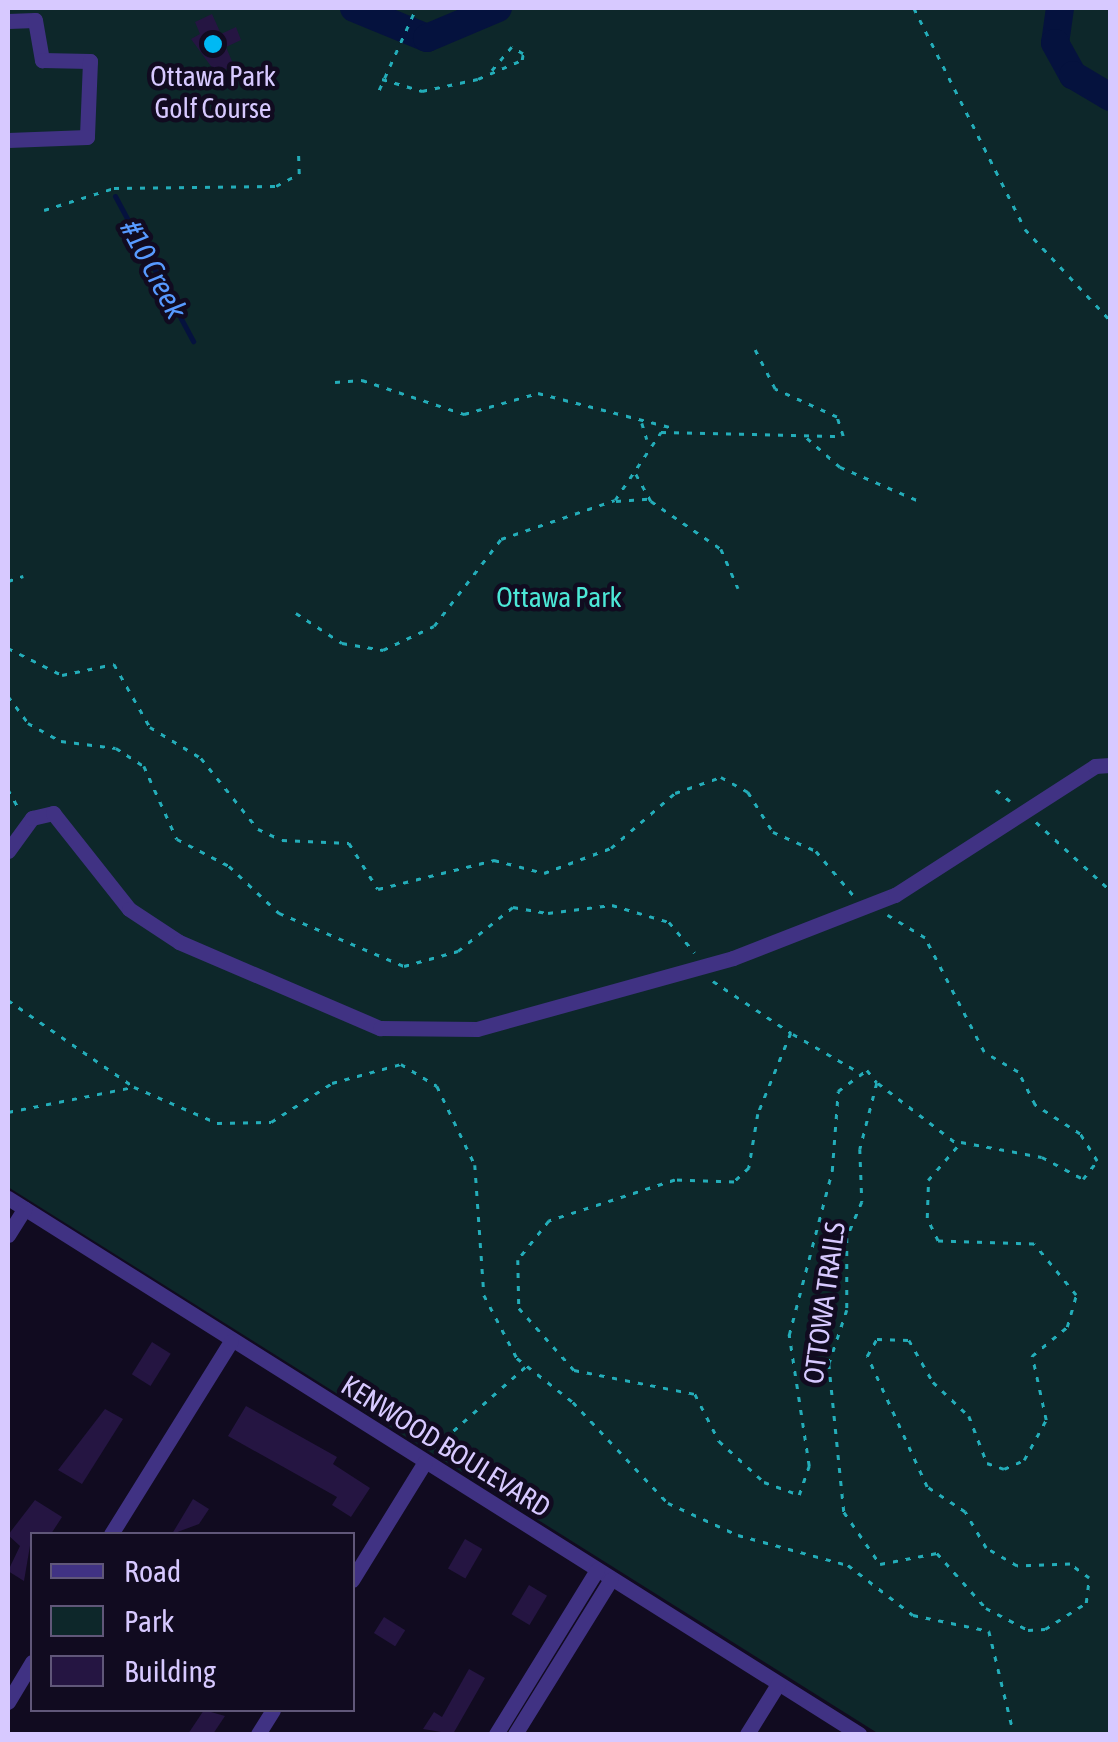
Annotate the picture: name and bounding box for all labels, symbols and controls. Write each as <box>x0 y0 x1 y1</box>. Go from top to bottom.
marker: Ottawa Park Golf Course <box>202 33 224 55</box>
place label: Ottawa Park Golf Course <box>150 59 276 125</box>
water label: #10 Creek <box>113 213 195 325</box>
park label: Ottawa Park <box>496 580 622 614</box>
street label: OTTOWA TRAILS <box>796 1220 852 1386</box>
street label: KENWOOD BOULEVARD <box>335 1368 557 1524</box>
legend <box>30 1532 355 1712</box>
text: Road <box>124 1554 181 1588</box>
text: Park <box>124 1604 174 1638</box>
text: Building <box>124 1654 216 1688</box>

